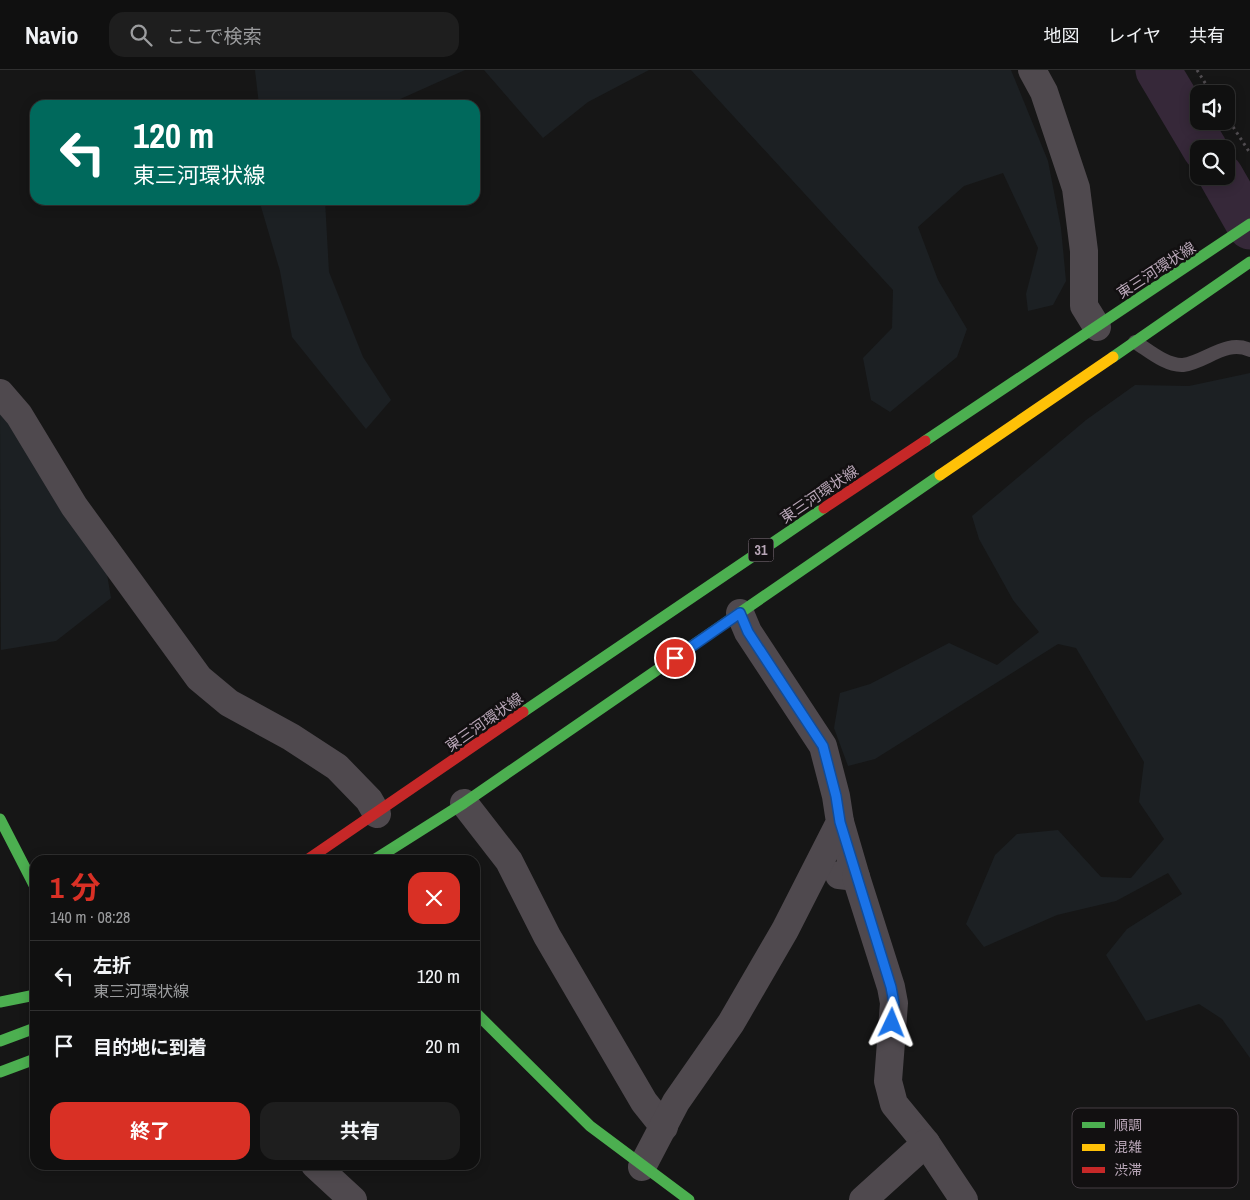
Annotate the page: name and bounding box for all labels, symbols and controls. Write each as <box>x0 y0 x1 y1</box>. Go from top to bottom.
search box <box>109 12 459 57</box>
text: Navio <box>25 19 79 51</box>
icon: search <box>127 21 155 49</box>
text: ここで検索 <box>167 23 262 49</box>
text: 地図 <box>1044 23 1080 48</box>
text: レイヤ <box>1108 23 1161 48</box>
text: 共有 <box>1189 23 1225 48</box>
map controls <box>1190 85 1235 185</box>
button: sound <box>1190 85 1235 130</box>
text: 120 m <box>133 112 214 159</box>
icon: left <box>50 120 115 185</box>
button: search <box>1190 140 1235 185</box>
text: 東三河環状線 <box>133 160 265 190</box>
street label: 東三河環状線 <box>1113 237 1199 303</box>
street label: 東三河環状線 <box>776 460 862 528</box>
road number: 31 <box>748 538 774 562</box>
pin <box>654 637 696 679</box>
icon: arrive <box>661 644 689 672</box>
street label: 東三河環状線 <box>441 688 527 756</box>
text: 1 分 <box>50 867 101 907</box>
button: close <box>408 872 460 924</box>
text: 140 m · 08:28 <box>50 906 130 928</box>
text: 左折 <box>93 952 131 978</box>
icon: left <box>50 962 78 990</box>
text: 120 m <box>417 963 460 989</box>
text: 東三河環状線 <box>93 980 189 1002</box>
position arrow <box>865 996 917 1048</box>
icon: arrive <box>50 1032 78 1060</box>
text: 20 m <box>425 1033 460 1059</box>
text: 目的地に到着 <box>93 1034 207 1060</box>
button: 終了 <box>50 1102 250 1160</box>
button: 共有 <box>260 1102 460 1160</box>
legend <box>1072 1108 1238 1188</box>
text: 順調 <box>1114 1116 1142 1134</box>
text: 混雑 <box>1114 1138 1142 1156</box>
text: 渋滞 <box>1114 1161 1142 1179</box>

